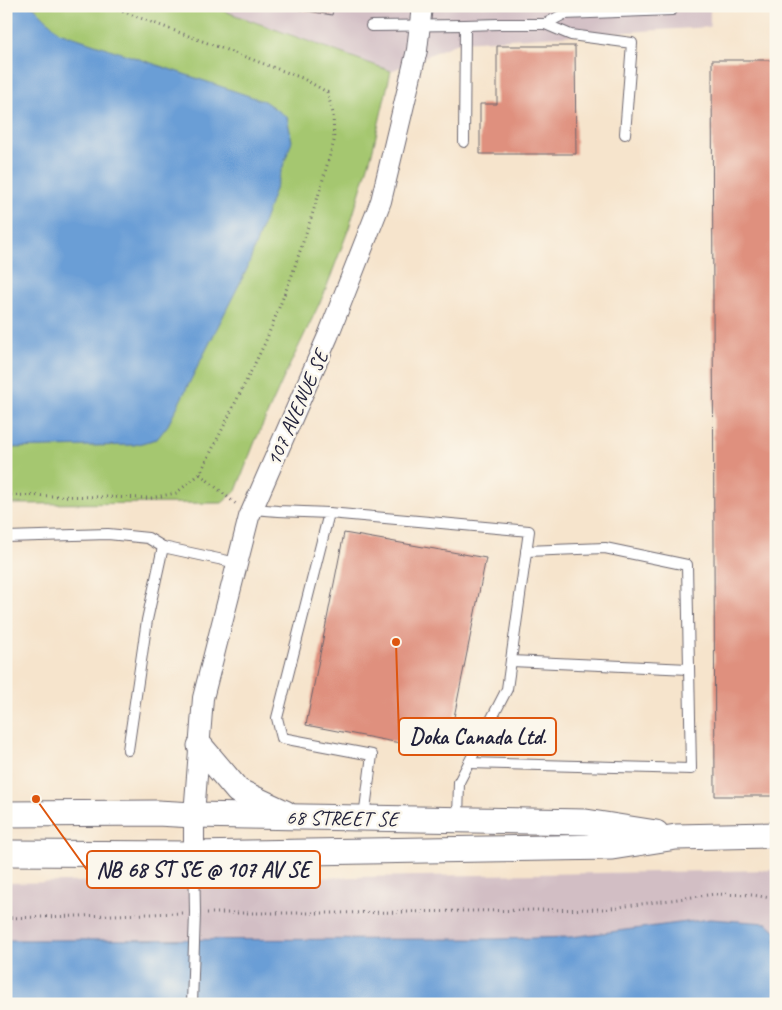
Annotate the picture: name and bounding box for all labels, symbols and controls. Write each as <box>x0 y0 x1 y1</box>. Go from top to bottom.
street label: 107 AVENUE SE <box>260 344 335 470</box>
callout: Doka Canada Ltd. <box>399 718 556 755</box>
text: Doka Canada Ltd. <box>410 723 547 751</box>
street label: 68 STREET SE <box>286 804 401 832</box>
callout: NB 68 ST SE @ 107 AV SE <box>87 851 320 888</box>
text: NB 68 ST SE @ 107 AV SE <box>96 856 313 884</box>

